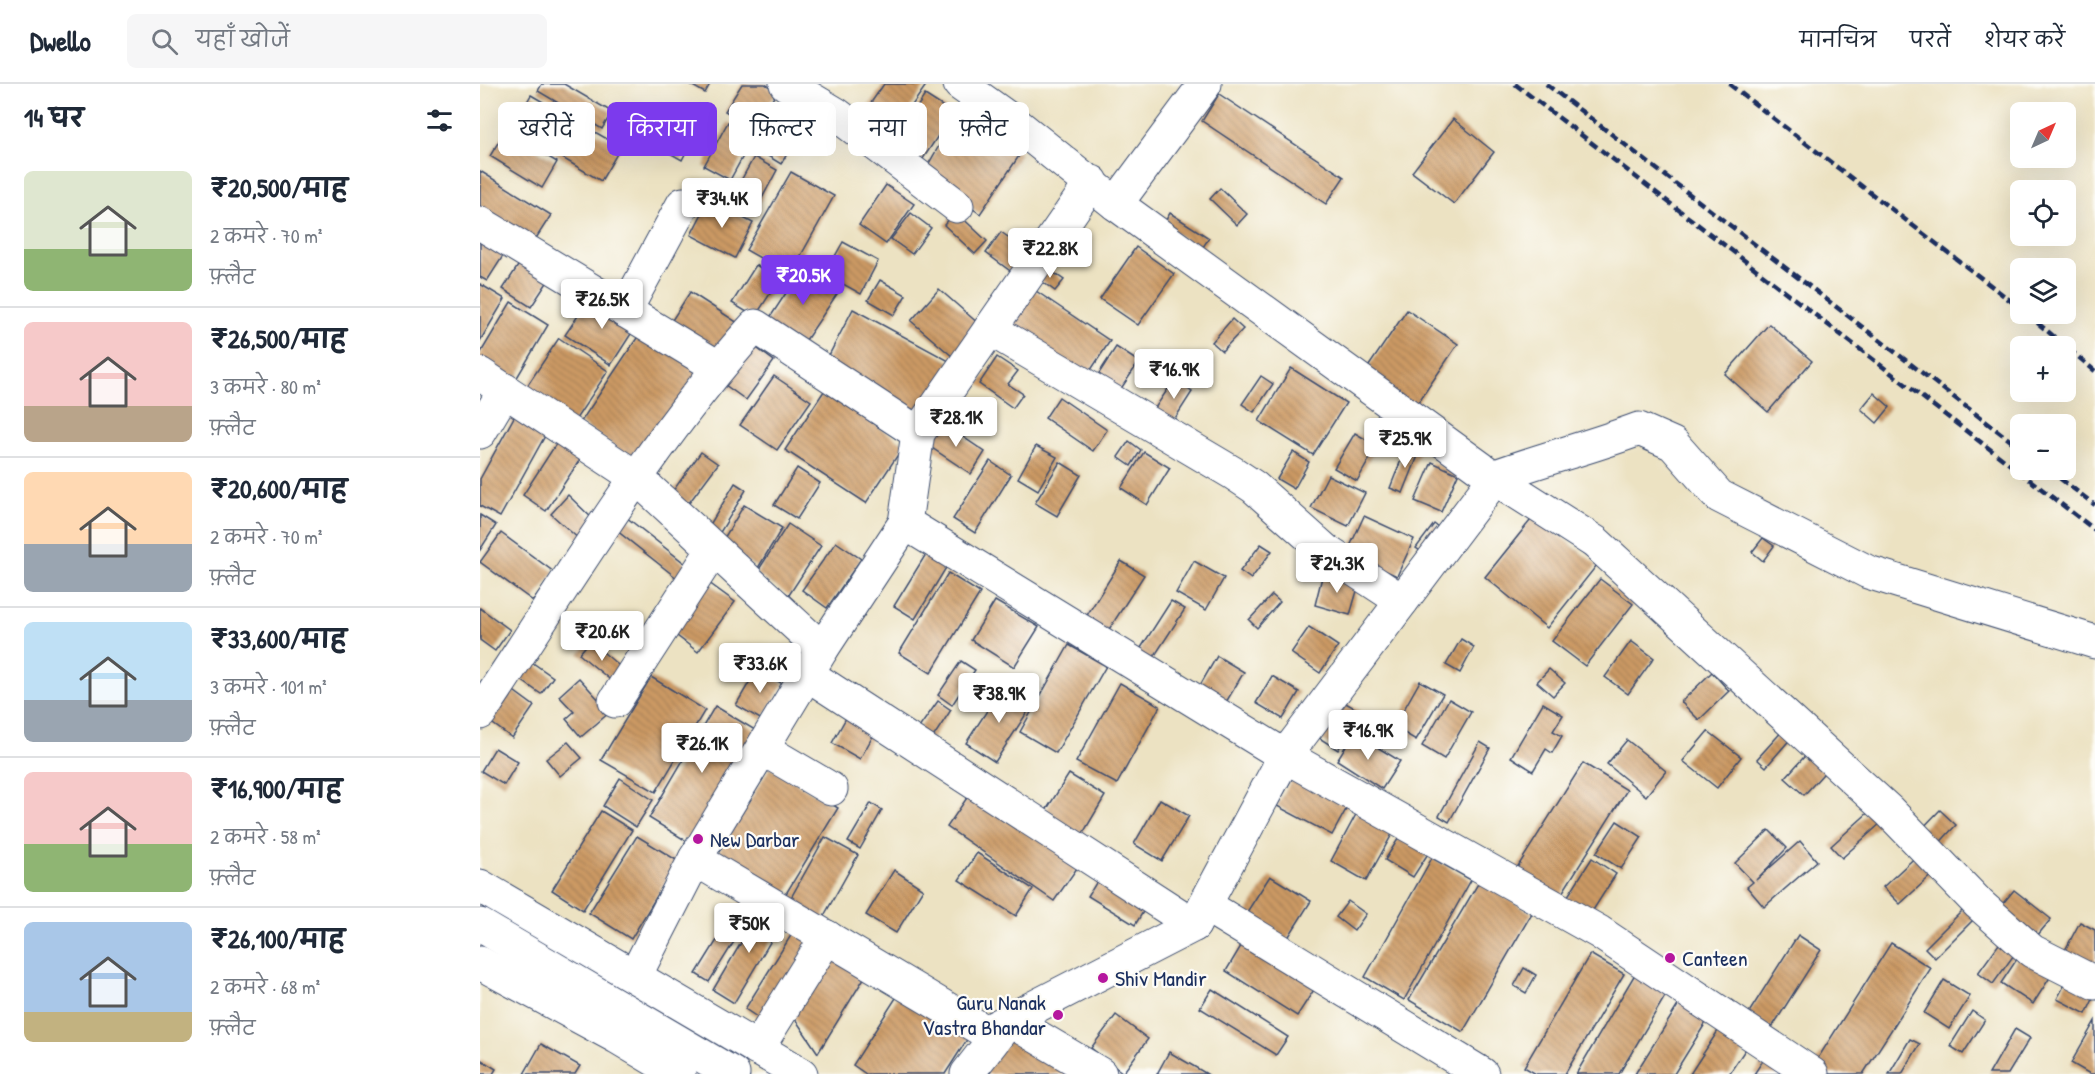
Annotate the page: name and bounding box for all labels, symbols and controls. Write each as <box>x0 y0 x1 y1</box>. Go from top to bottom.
search box <box>127 14 547 68</box>
text: Dwello <box>30 22 91 60</box>
text: यहाँ खोजें <box>196 24 290 54</box>
icon: search <box>148 25 181 58</box>
text: मानचित्र <box>1800 25 1877 54</box>
text: परतें <box>1910 25 1951 54</box>
text: शेयर करें <box>1984 25 2065 54</box>
text: 14 घर <box>24 100 84 135</box>
chip: खरीदें <box>498 102 595 156</box>
chip: किराया <box>607 102 717 156</box>
chip: फ़िल्टर <box>729 102 836 156</box>
chip: नया <box>848 102 927 156</box>
chip: फ़्लैट <box>939 102 1029 156</box>
north arrow <box>2010 102 2076 168</box>
map controls <box>2010 102 2076 480</box>
icon: filters <box>423 104 456 137</box>
text: ₹20,500/माह <box>210 170 348 205</box>
pin: ₹34.4K <box>673 178 771 229</box>
button: locate <box>2010 180 2076 246</box>
text: ₹34.4K <box>696 184 748 211</box>
icon: home <box>72 195 144 267</box>
text: 2 कमरे · 70 m² <box>210 222 322 249</box>
pin: ₹22.8K <box>1001 228 1099 279</box>
text: ₹22.8K <box>1022 234 1078 261</box>
pin: ₹20.5K <box>754 255 852 306</box>
button: layers <box>2010 258 2076 324</box>
text: ₹20.5K <box>775 261 831 288</box>
text: फ़्लैट <box>210 263 256 290</box>
pin: ₹26.5K <box>553 279 651 330</box>
text: ₹26.5K <box>575 285 629 312</box>
text: ₹26,500/माह <box>210 321 347 356</box>
button: + <box>2010 336 2076 402</box>
icon: home <box>72 346 144 418</box>
pin: ₹16.9K <box>1125 349 1223 400</box>
text: ₹16.9K <box>1148 355 1200 382</box>
text: 3 कमरे · 80 m² <box>210 373 321 400</box>
pin: ₹28.1K <box>907 397 1005 448</box>
text: ₹28.1K <box>929 403 983 430</box>
text: फ़्लैट <box>210 414 256 441</box>
button: − <box>2010 414 2076 480</box>
pin: ₹25.9K <box>1356 418 1454 469</box>
text: ₹25.9K <box>1378 424 1432 451</box>
text: ₹20,600/माह <box>210 471 347 506</box>
icon: home <box>72 496 144 568</box>
text: 2 कमरे · 70 m² <box>210 523 322 550</box>
pin: ₹24.3K <box>1288 543 1386 594</box>
text: ₹24.3K <box>1310 549 1364 576</box>
text: फ़्लैट <box>210 564 256 591</box>
pin: ₹20.6K <box>553 611 651 662</box>
text: ₹20.6K <box>575 617 629 644</box>
text: ₹33,600/माह <box>210 621 347 656</box>
pin: ₹33.6K <box>711 643 809 694</box>
icon: home <box>72 646 144 718</box>
text: ₹33.6K <box>733 649 787 676</box>
text: 3 कमरे · 101 m² <box>210 673 327 700</box>
pin: ₹38.9K <box>950 673 1048 724</box>
text: ₹38.9K <box>972 679 1026 706</box>
pin: ₹16.9K <box>1319 710 1417 761</box>
text: फ़्लैट <box>210 714 256 741</box>
text: ₹16.9K <box>1342 716 1394 743</box>
pin: ₹26.1K <box>653 723 751 774</box>
text: ₹26.1K <box>675 729 729 756</box>
text: ₹16,900/माह <box>210 771 342 806</box>
icon: home <box>72 796 144 868</box>
text: 2 कमरे · 58 m² <box>210 823 321 850</box>
place label: New Darbar <box>710 824 800 854</box>
marker: New Darbar <box>691 832 705 846</box>
text: फ़्लैट <box>210 864 256 891</box>
pin: ₹50K <box>713 903 785 954</box>
text: ₹50K <box>728 909 770 936</box>
text: ₹26,100/माह <box>210 921 345 956</box>
place label: Canteen <box>1682 943 1748 973</box>
icon: home <box>72 946 144 1018</box>
marker: Canteen <box>1663 951 1677 965</box>
place label: Shiv Mandir <box>1115 963 1207 993</box>
marker: Shiv Mandir <box>1096 971 1110 985</box>
text: 2 कमरे · 68 m² <box>210 973 320 1000</box>
place label: Guru Nanak Vastra Bhandar <box>922 987 1047 1042</box>
marker: Guru Nanak Vastra Bhandar <box>1051 1008 1065 1022</box>
text: फ़्लैट <box>210 1014 256 1041</box>

